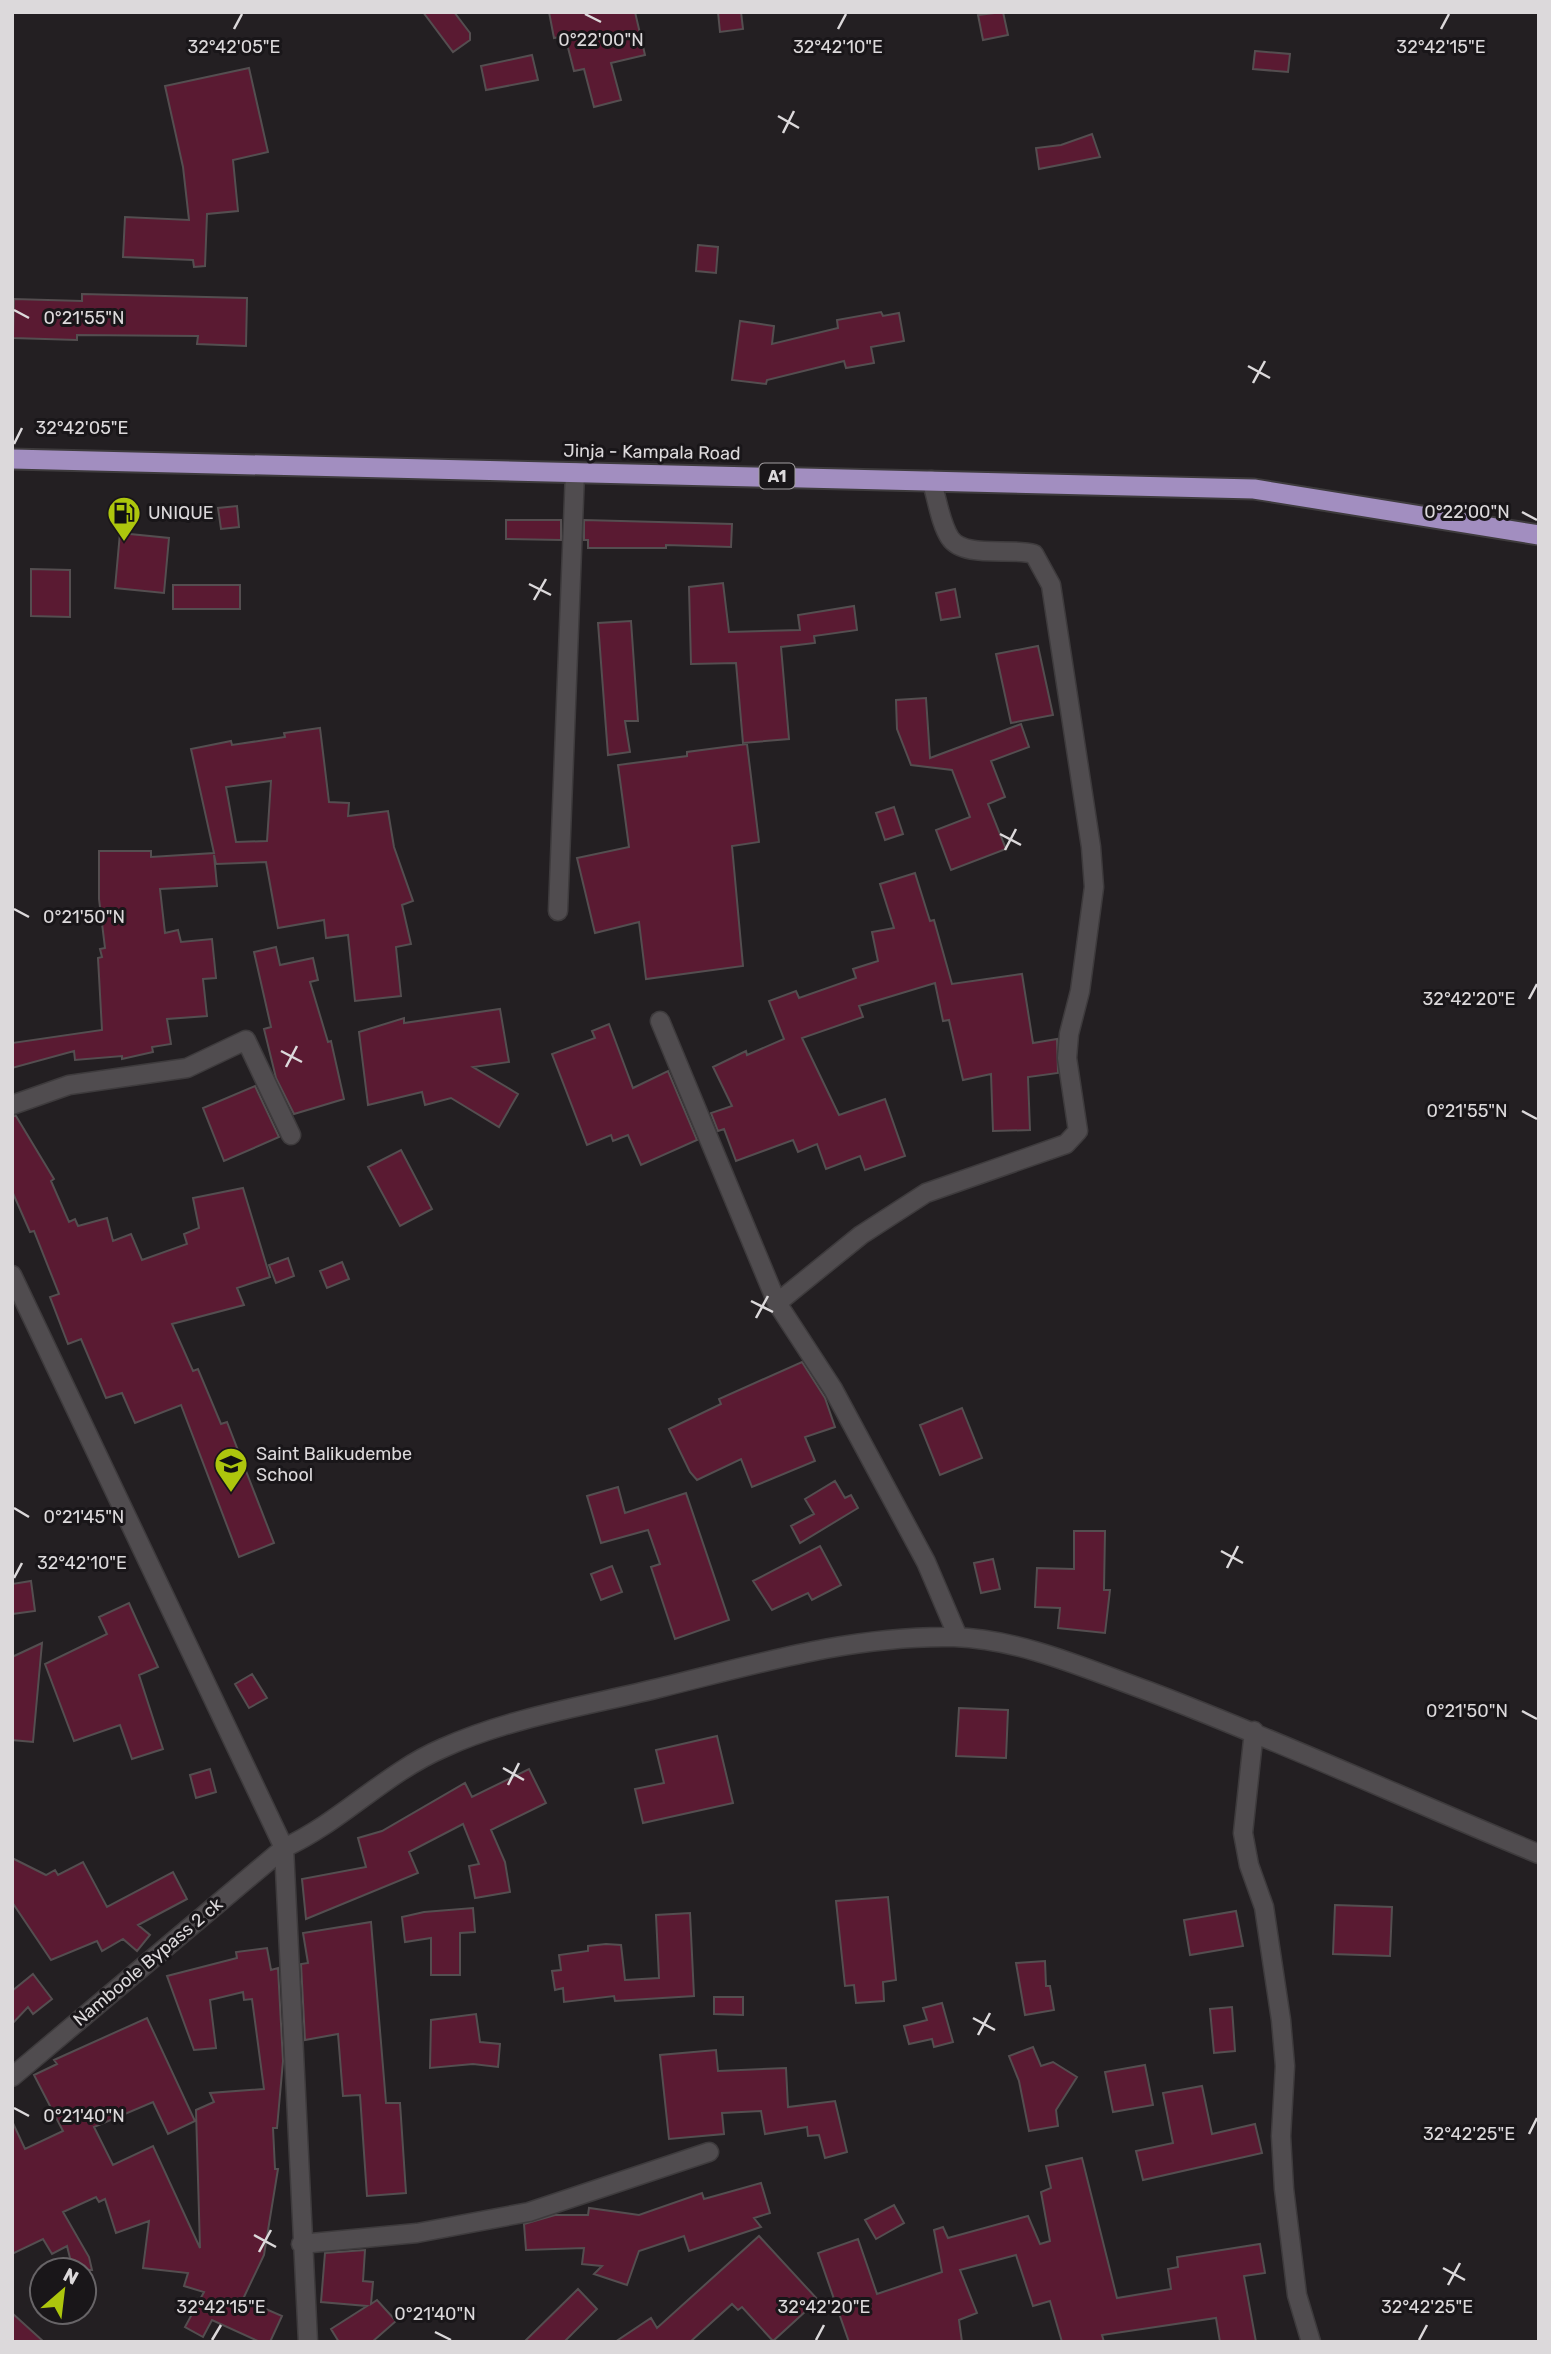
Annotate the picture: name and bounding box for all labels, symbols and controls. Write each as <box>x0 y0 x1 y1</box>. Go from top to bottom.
text: 0°22'00"N <box>558 29 644 51</box>
text: 32°42'05"E <box>187 36 281 58</box>
text: 32°42'10"E <box>793 36 883 58</box>
text: 32°42'15"E <box>1396 36 1486 58</box>
text: 0°21'55"N <box>43 307 125 329</box>
text: 32°42'05"E <box>35 417 129 439</box>
street label: Jinja - Kampala Road <box>563 439 741 465</box>
road number: A1 <box>760 463 794 489</box>
fuel station icon: UNIQUE <box>105 494 143 543</box>
text: 0°22'00"N <box>1424 501 1510 523</box>
place label: UNIQUE <box>148 502 214 524</box>
text: 0°21'50"N <box>43 906 125 928</box>
text: 32°42'20"E <box>1423 988 1515 1010</box>
text: 0°21'55"N <box>1426 1100 1508 1122</box>
place label: Saint Balikudembe School <box>256 1443 412 1486</box>
school or university icon: Saint Balikudembe School <box>212 1445 250 1494</box>
text: 0°21'45"N <box>44 1506 124 1528</box>
text: 32°42'10"E <box>37 1552 127 1574</box>
text: 0°21'50"N <box>1426 1700 1508 1722</box>
street label: Namboole Bypass 2 ck <box>69 1893 228 2031</box>
text: 0°21'40"N <box>43 2105 125 2127</box>
text: 32°42'25"E <box>1423 2123 1515 2145</box>
north arrow <box>28 2256 98 2326</box>
text: N <box>59 2263 82 2290</box>
text: 32°42'15"E <box>176 2296 266 2318</box>
text: 32°42'20"E <box>778 2296 870 2318</box>
text: 32°42'25"E <box>1381 2296 1473 2318</box>
text: 0°21'40"N <box>394 2303 476 2325</box>

